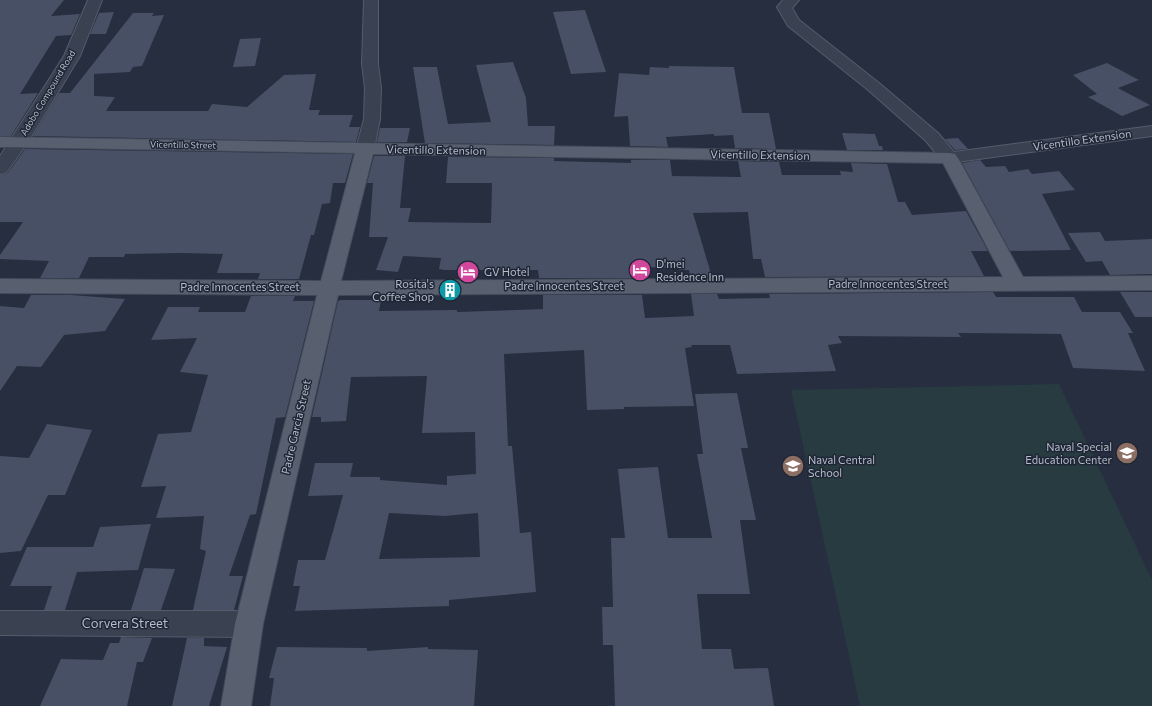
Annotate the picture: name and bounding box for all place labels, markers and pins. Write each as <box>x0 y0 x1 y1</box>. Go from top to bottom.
hotel icon: D'mei Residence Inn <box>627 257 653 283</box>
place label: D'mei Residence Inn <box>656 257 724 283</box>
hotel icon: GV Hotel <box>455 259 481 285</box>
place label: GV Hotel <box>484 265 529 278</box>
place label: Rosita's Coffee Shop <box>372 277 434 303</box>
building icon: Rosita's Coffee Shop <box>437 277 463 303</box>
place label: Naval Special Education Center <box>1025 440 1113 466</box>
school or university icon: Naval Special Education Center <box>1114 440 1140 466</box>
school or university icon: Naval Central School <box>780 453 806 479</box>
place label: Naval Central School <box>808 453 875 479</box>

